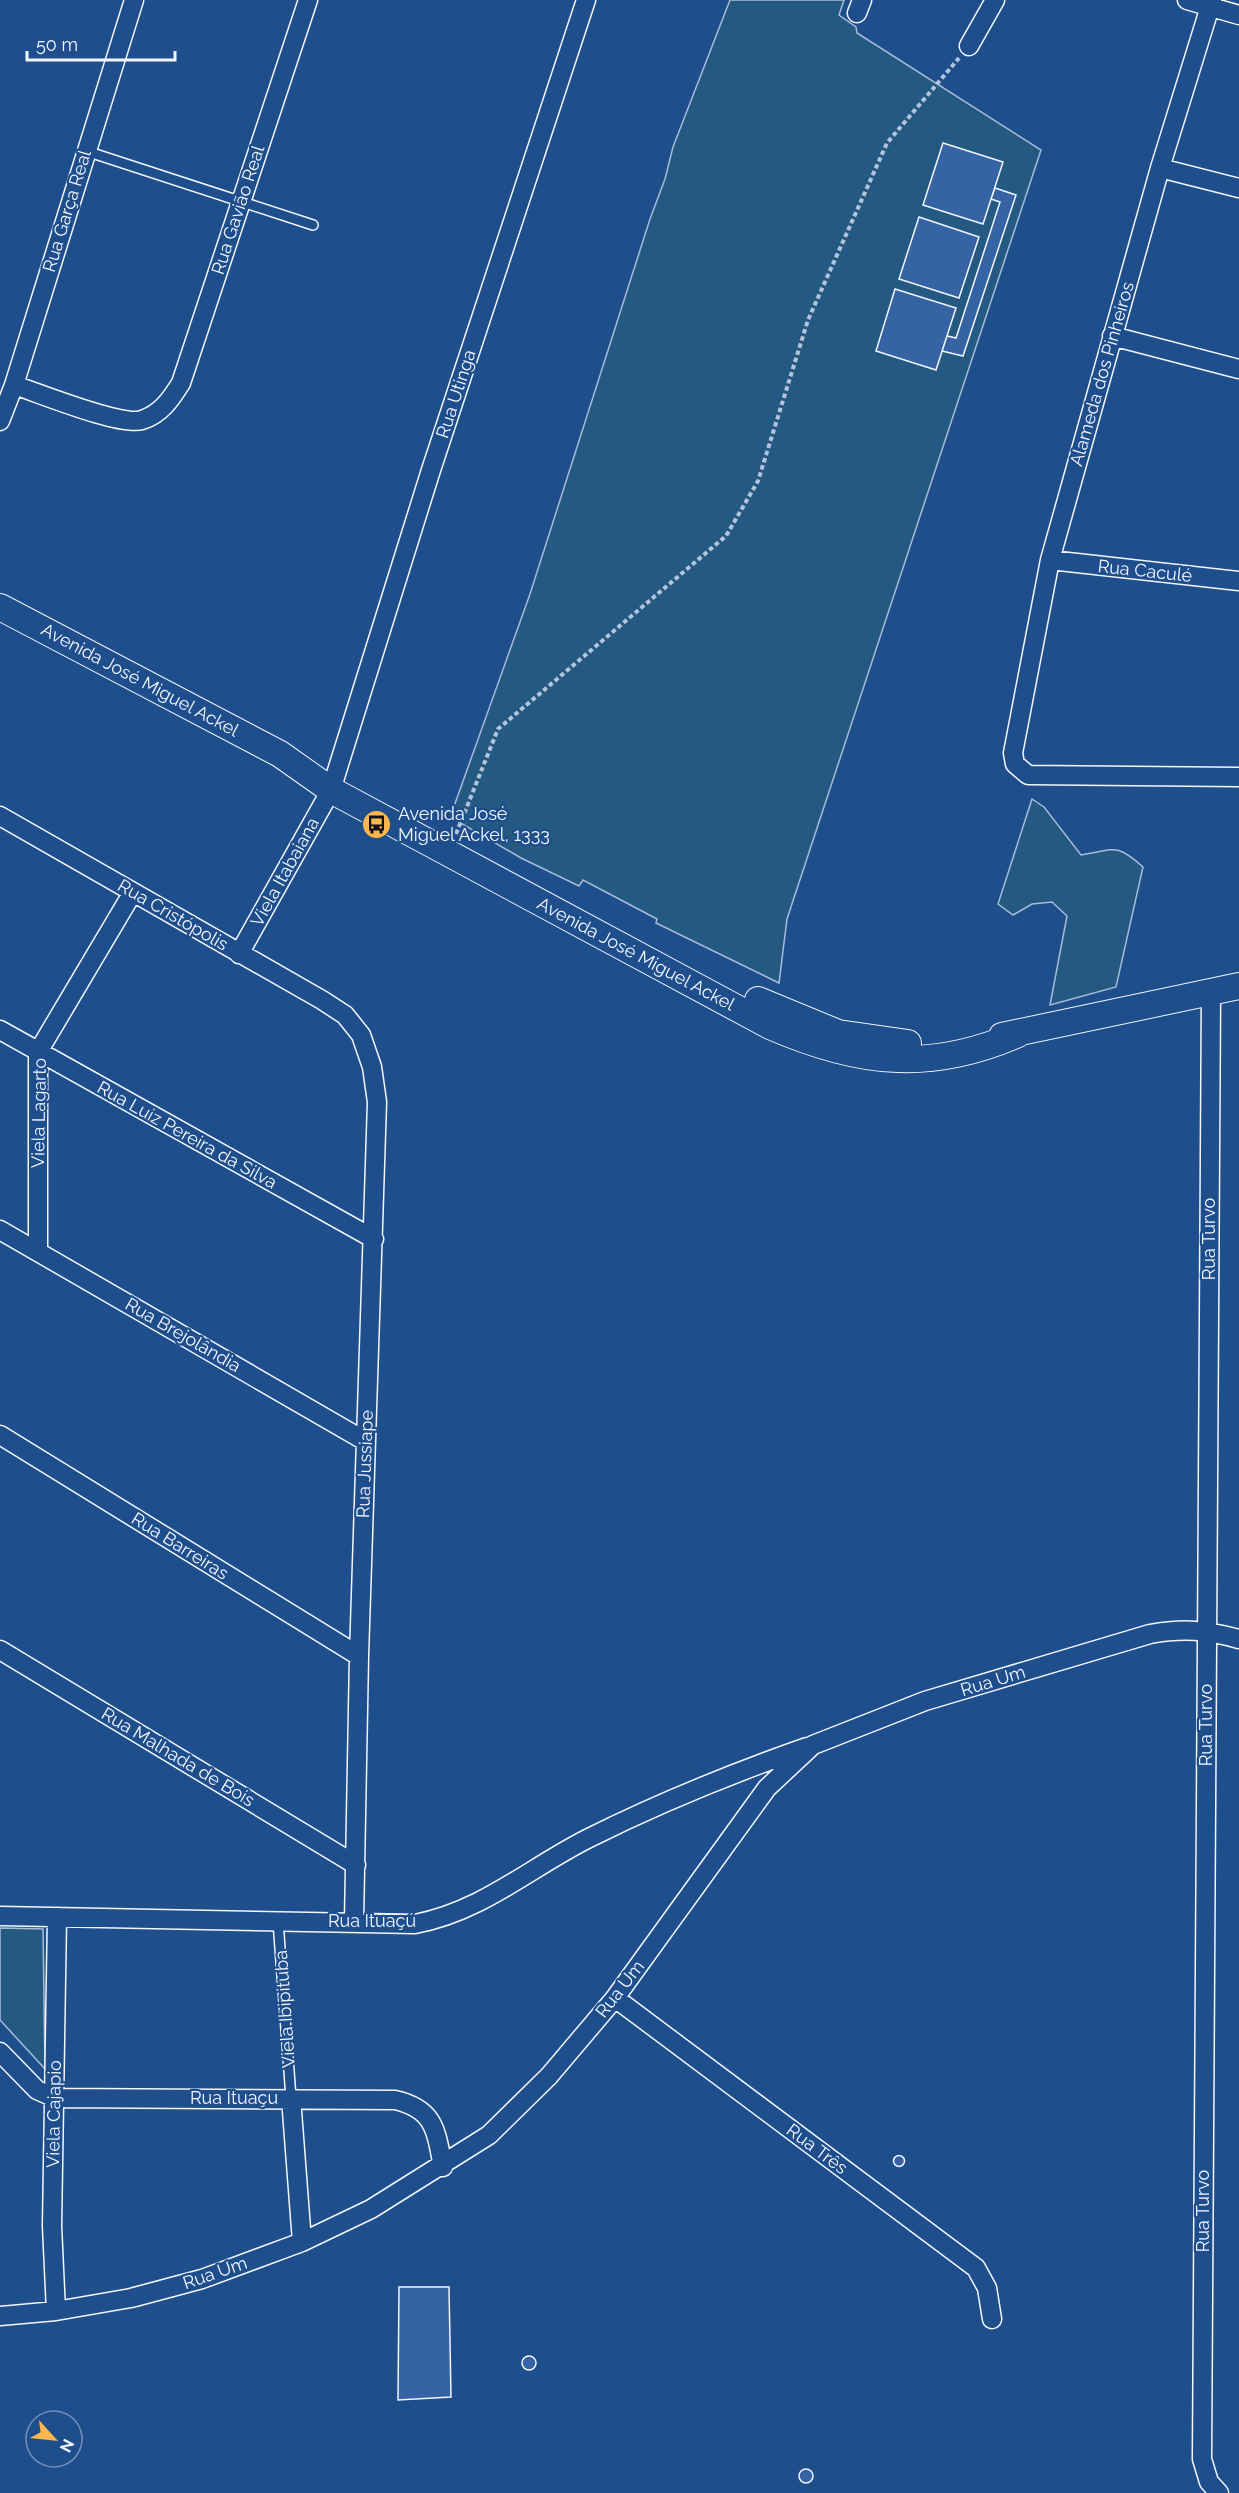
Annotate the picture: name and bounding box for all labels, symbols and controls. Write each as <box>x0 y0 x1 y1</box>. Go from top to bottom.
scale bar <box>27 24 176 62</box>
text: 50 m <box>36 34 78 55</box>
street label: Rua Gavião Real <box>207 143 268 277</box>
street label: Rua Garça Real <box>38 147 95 274</box>
street label: Alameda dos Pinheiros <box>1065 279 1138 468</box>
street label: Rua Utinga <box>431 347 480 441</box>
street label: Rua Caculé <box>1097 555 1194 586</box>
street label: Avenida José Miguel Ackel <box>38 618 243 741</box>
place label: Avenida José Miguel Ackel, 1333 <box>398 803 550 845</box>
bus stop icon: Avenida José Miguel Ackel, 1333 <box>361 808 393 840</box>
street label: Viela Itabaiana <box>246 814 323 930</box>
street label: Rua Cristópolis <box>114 874 232 955</box>
street label: Avenida José Miguel Ackel <box>534 892 739 1015</box>
street label: Viela Lagarto <box>27 1057 50 1168</box>
street label: Rua Luiz Pereira da Silva <box>94 1076 281 1193</box>
street label: Rua Turvo <box>1198 1197 1219 1280</box>
street label: Rua Brejolândia <box>122 1293 245 1376</box>
street label: Rua Jussiape <box>352 1409 377 1518</box>
street label: Rua Barreiras <box>128 1507 233 1584</box>
street label: Rua Um <box>958 1661 1028 1700</box>
street label: Rua Turvo <box>1195 1683 1216 1766</box>
street label: Rua Malhada de Bois <box>98 1703 259 1811</box>
street label: Rua Ituaçú <box>328 1910 416 1931</box>
street label: Viela Ibipituba <box>270 1949 299 2069</box>
street label: Rua Um <box>591 1956 648 2021</box>
street label: Viela Cajapio <box>42 2060 65 2168</box>
street label: Rua Ituaçu <box>190 2087 278 2108</box>
street label: Rua Três <box>783 2119 852 2178</box>
street label: Rua Turvo <box>1192 2169 1213 2252</box>
street label: Rua Um <box>180 2252 250 2293</box>
north arrow <box>24 2409 84 2469</box>
text: N <box>56 2436 78 2455</box>

